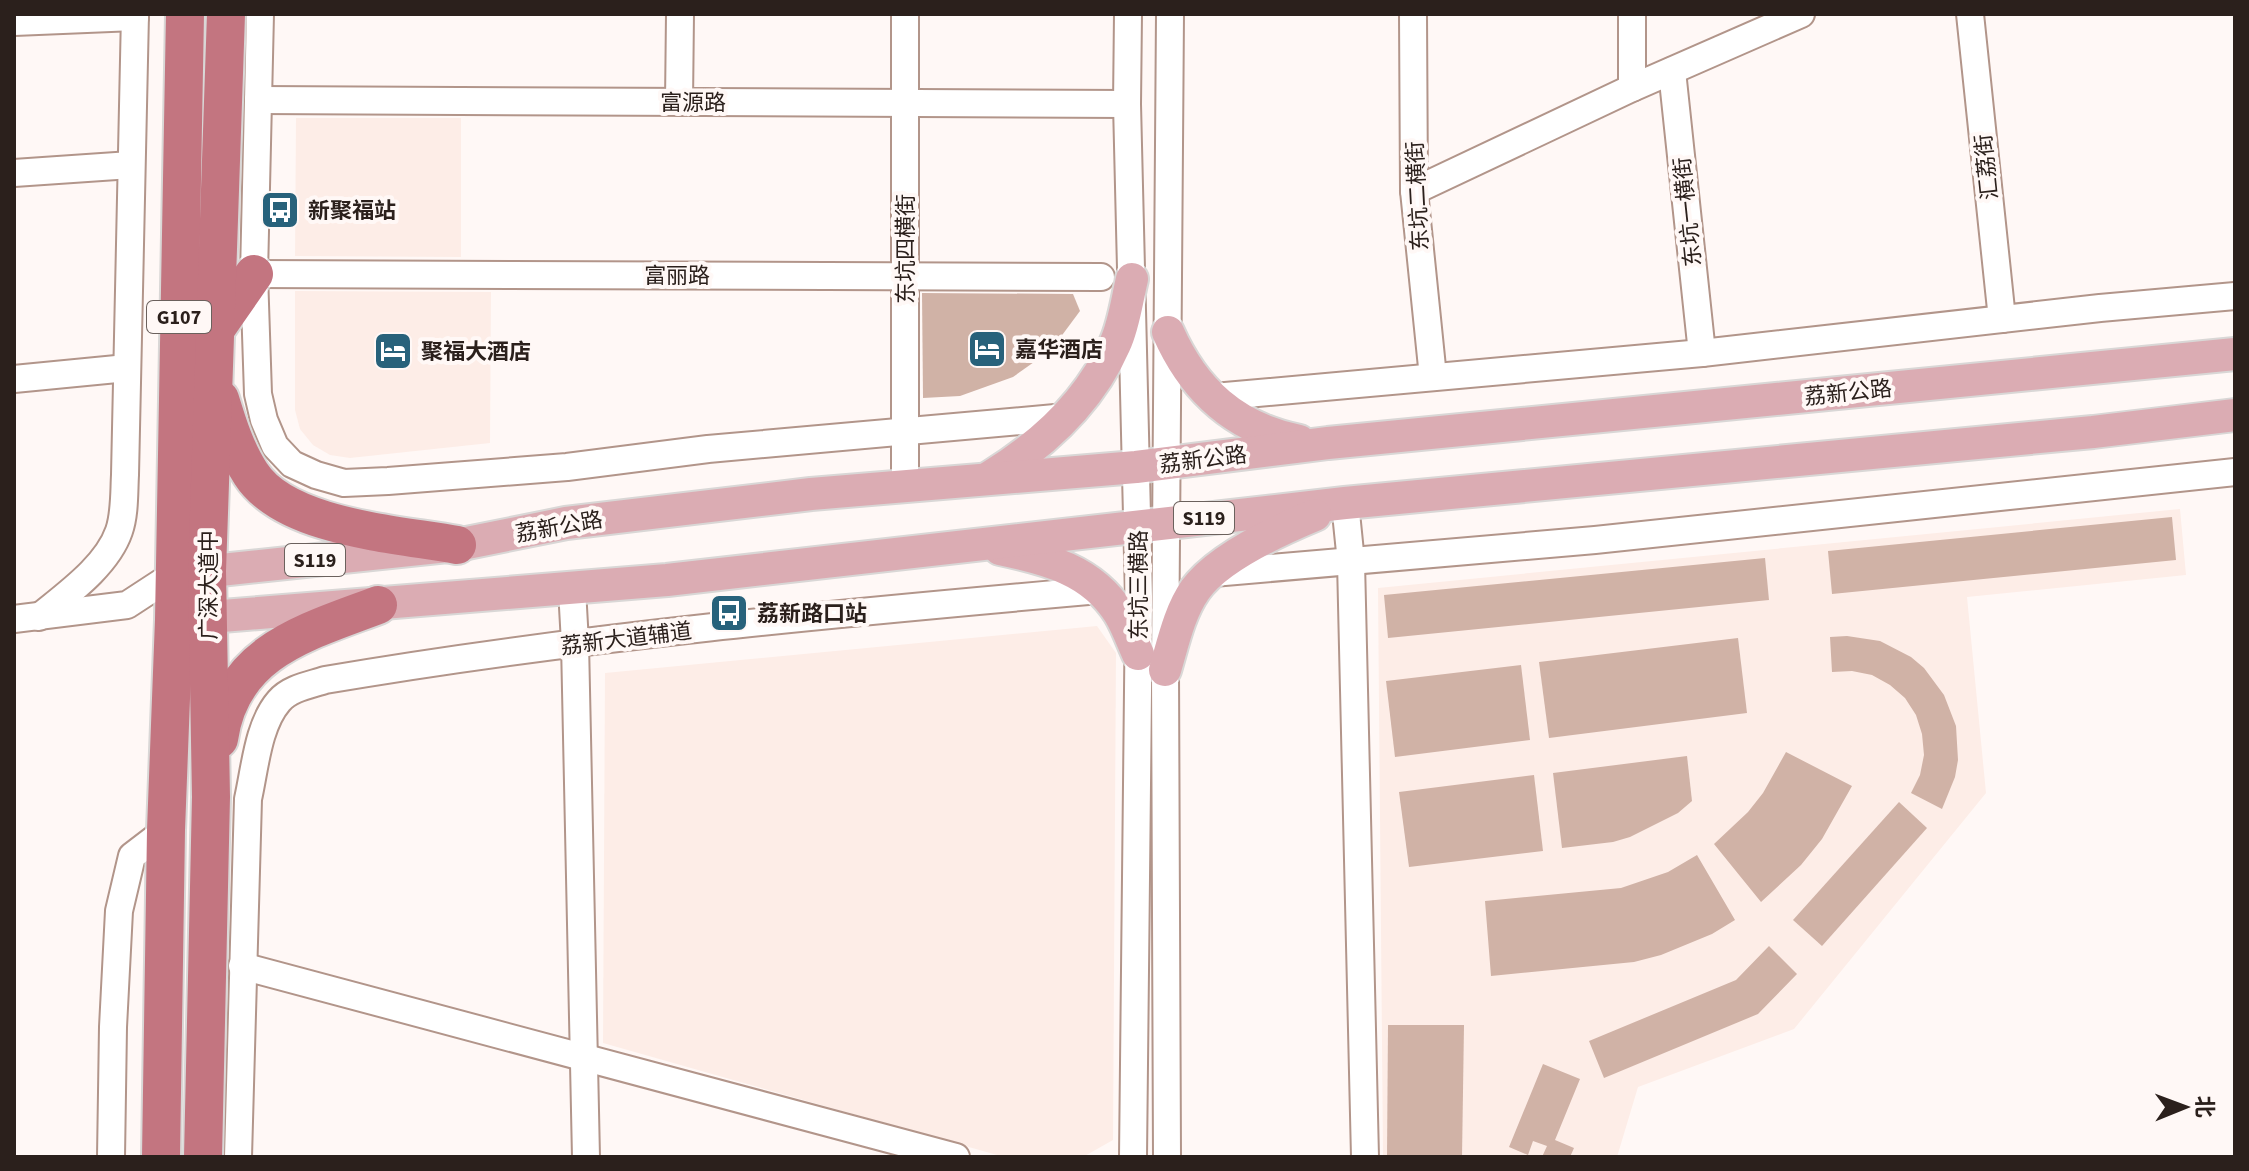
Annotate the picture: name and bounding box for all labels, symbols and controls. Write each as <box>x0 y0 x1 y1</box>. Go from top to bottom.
street label: 富源路 <box>660 87 726 119</box>
street label: 汇荔街 <box>1968 132 2006 201</box>
street label: 东坑二横街 <box>1399 140 1437 252</box>
street label: 东坑一横街 <box>1666 156 1710 268</box>
bus stop icon: 新聚福站 <box>259 189 301 231</box>
street label: 东坑四横街 <box>890 194 922 304</box>
place label: 新聚福站 <box>308 195 396 227</box>
street label: 富丽路 <box>644 260 710 292</box>
road number: G107 <box>147 301 211 333</box>
hotel icon: 嘉华酒店 <box>966 328 1008 370</box>
hotel icon: 聚福大酒店 <box>372 330 414 372</box>
place label: 嘉华酒店 <box>1015 334 1103 366</box>
place label: 聚福大酒店 <box>421 336 531 368</box>
street label: 荔新公路 <box>1803 372 1894 414</box>
street label: 荔新公路 <box>1157 439 1249 481</box>
road number: S119 <box>1174 502 1234 534</box>
street label: 荔新公路 <box>513 504 605 550</box>
street label: 广深大道中 <box>193 530 225 640</box>
street label: 东坑三横路 <box>1123 530 1155 640</box>
road number: S119 <box>285 544 345 576</box>
bus stop icon: 荔新路口站 <box>708 592 750 634</box>
place label: 荔新路口站 <box>757 598 867 630</box>
street label: 荔新大道辅道 <box>559 615 694 663</box>
north arrow <box>2145 1067 2225 1147</box>
text: 北 <box>2188 1095 2220 1118</box>

